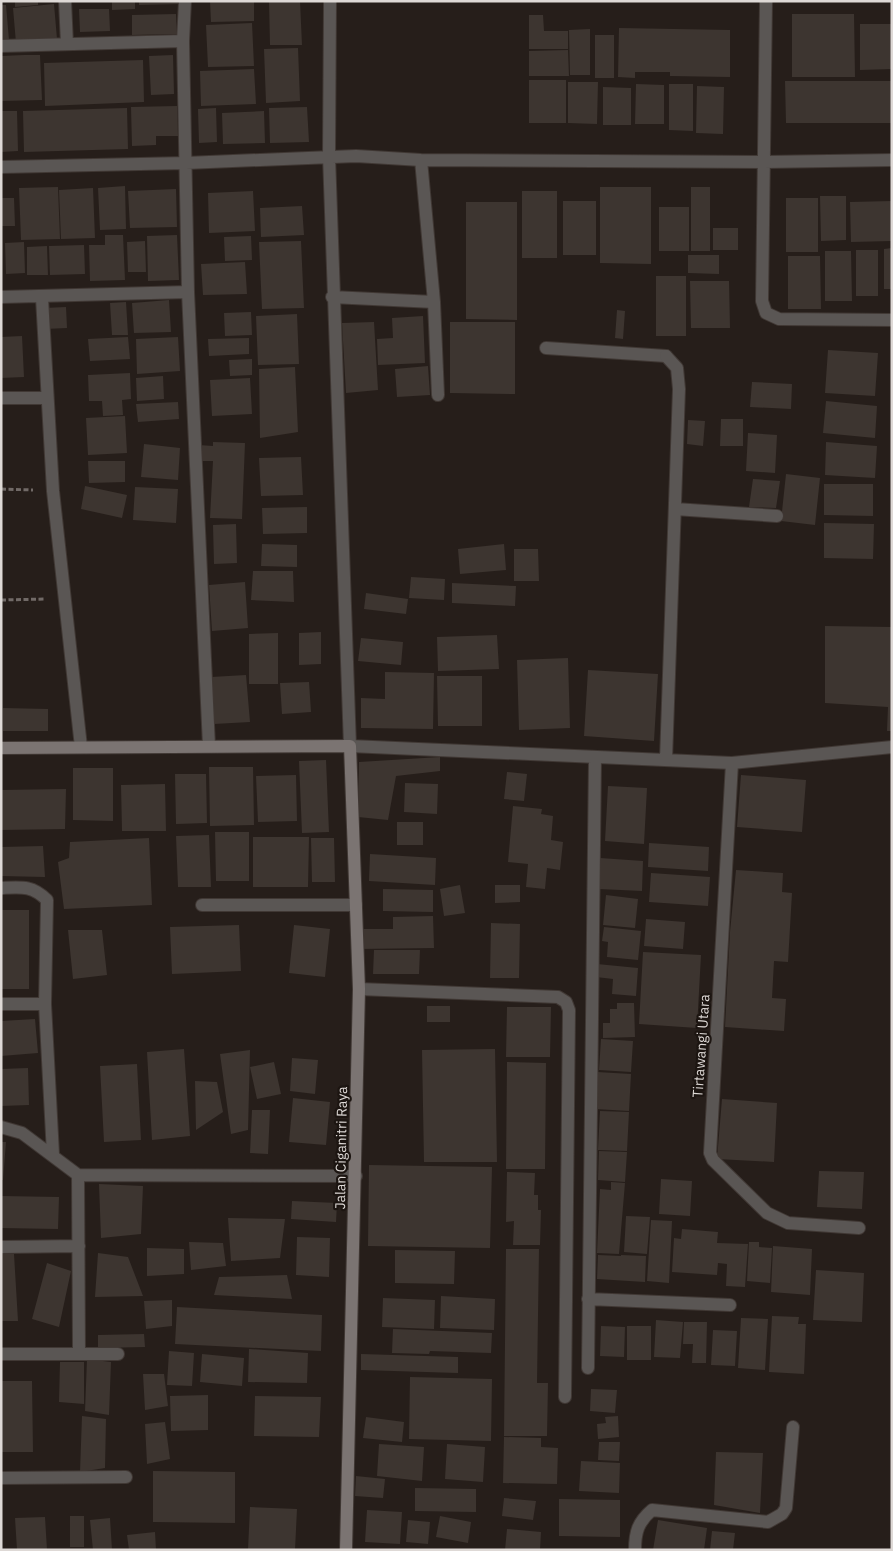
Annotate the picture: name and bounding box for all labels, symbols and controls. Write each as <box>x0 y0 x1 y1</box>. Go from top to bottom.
street label: Tirtawangi Utara <box>688 993 714 1098</box>
street label: Jalan Ciganitri Raya <box>331 1086 351 1210</box>

